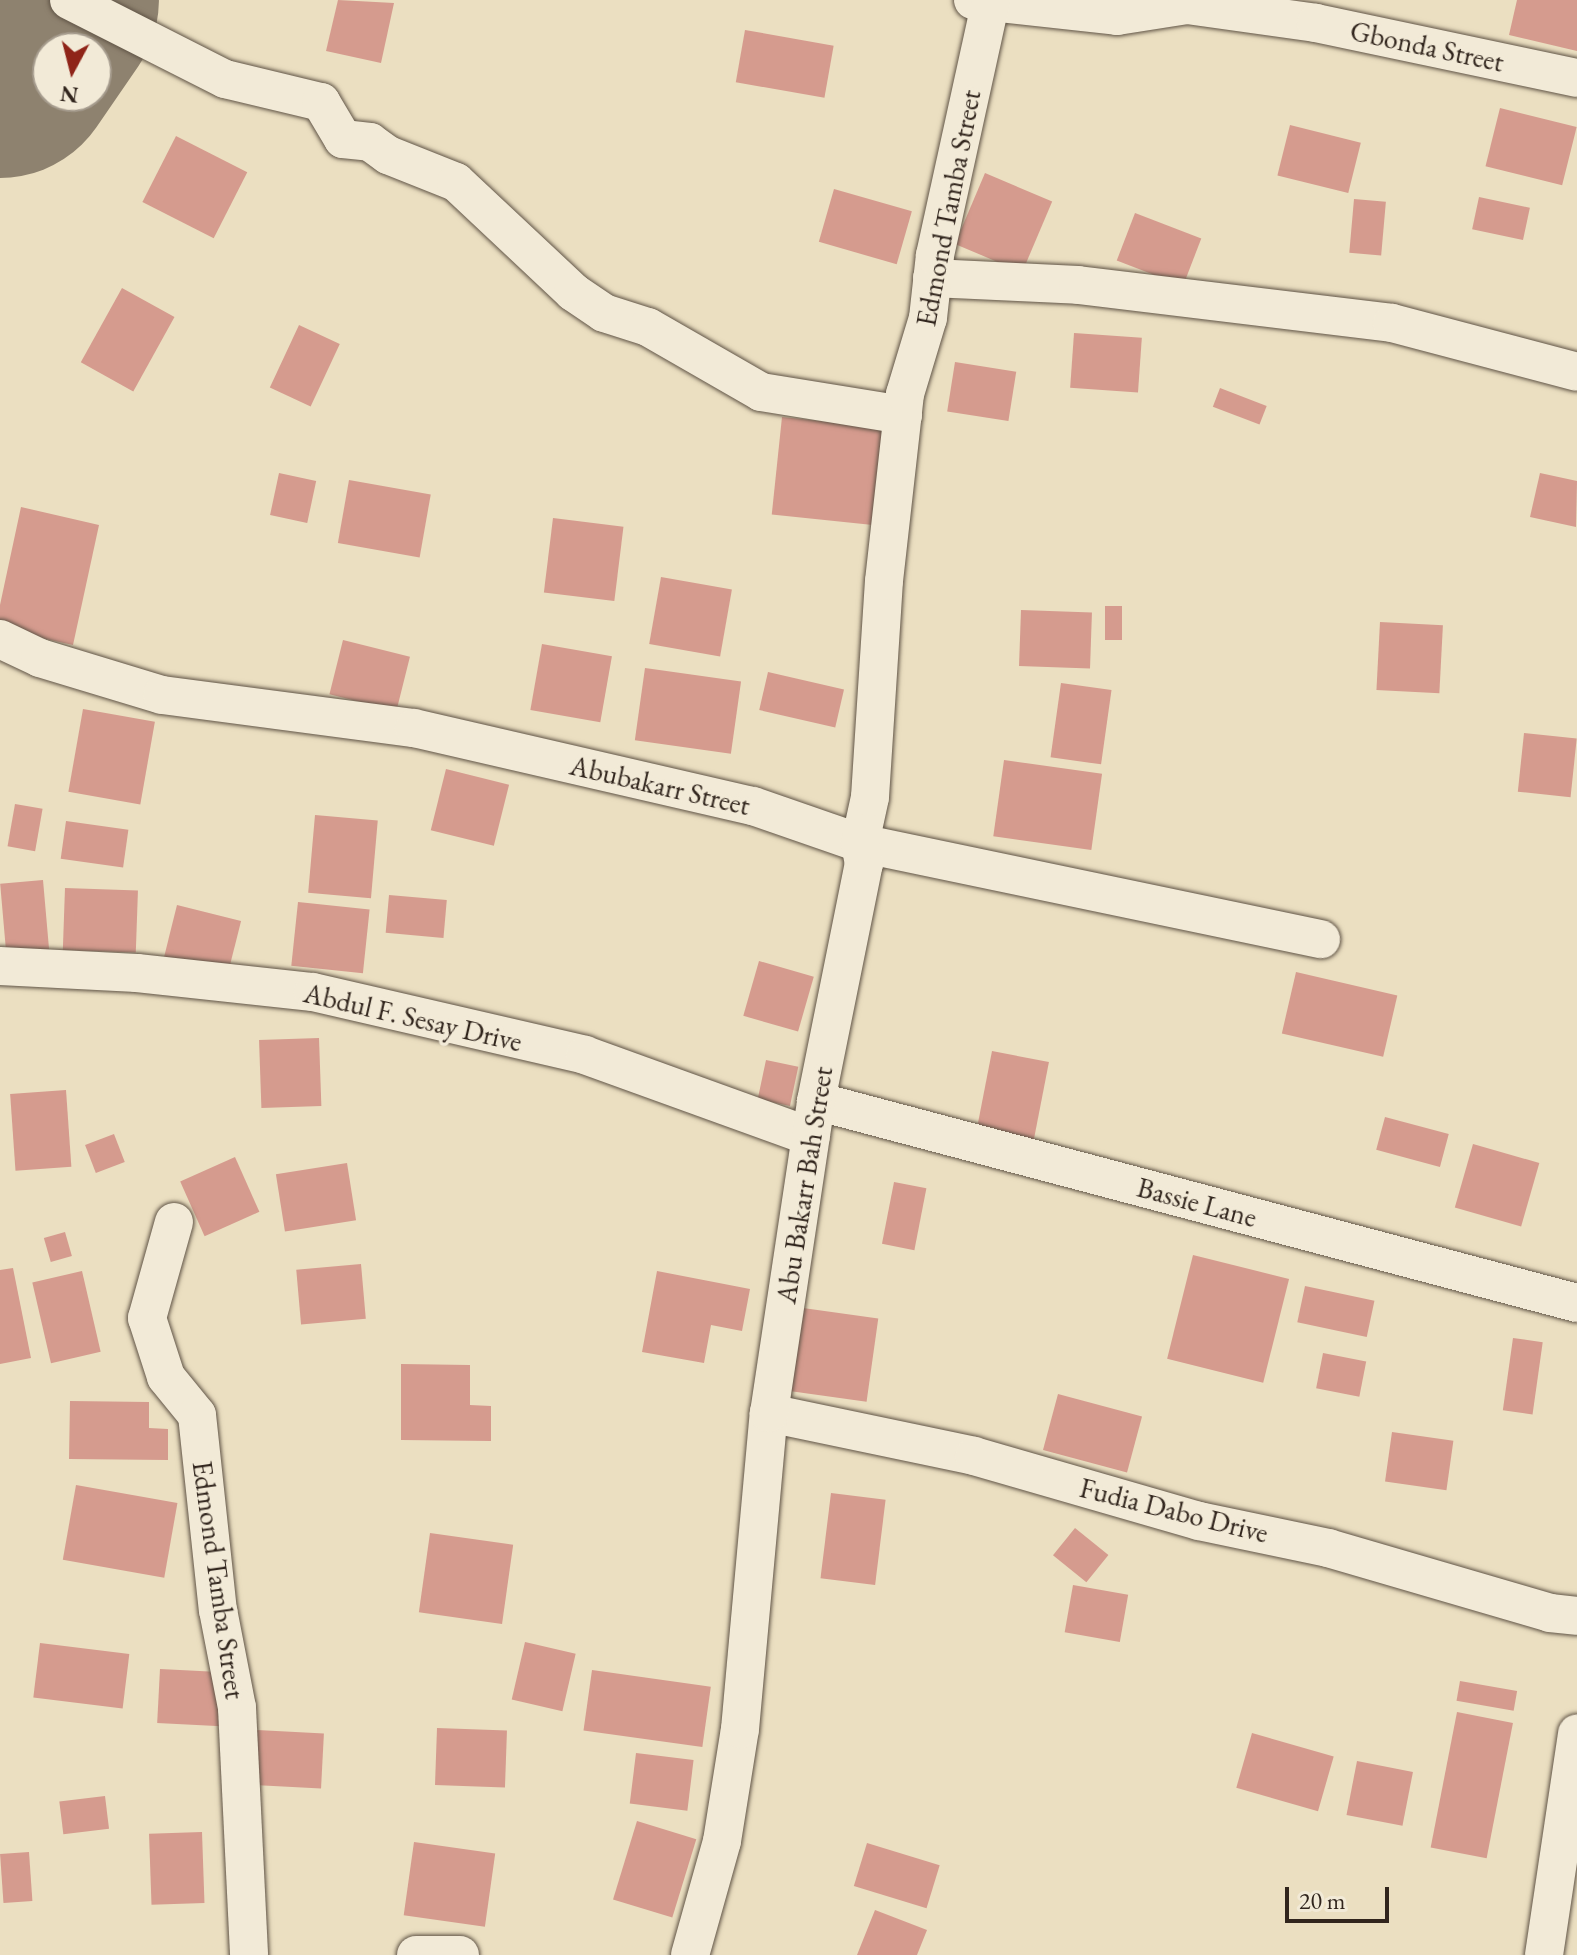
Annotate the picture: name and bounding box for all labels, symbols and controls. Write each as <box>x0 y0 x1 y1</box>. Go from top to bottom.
street label: Gbonda Street <box>1347 13 1507 79</box>
north arrow <box>32 32 112 112</box>
text: N <box>59 79 80 110</box>
street label: Edmond Tamba Street <box>909 87 987 329</box>
street label: Abubakarr Street <box>567 748 753 822</box>
street label: Abdul F. Sesay Drive <box>301 976 525 1058</box>
street label: Abu Bakarr Bah Street <box>769 1064 839 1306</box>
street label: Bassie Lane <box>1134 1170 1260 1234</box>
street label: Edmond Tamba Street <box>186 1459 252 1701</box>
street label: Fudia Dabo Drive <box>1076 1470 1272 1550</box>
scale bar <box>1289 1871 1393 1921</box>
text: 20 m <box>1299 1885 1346 1916</box>

